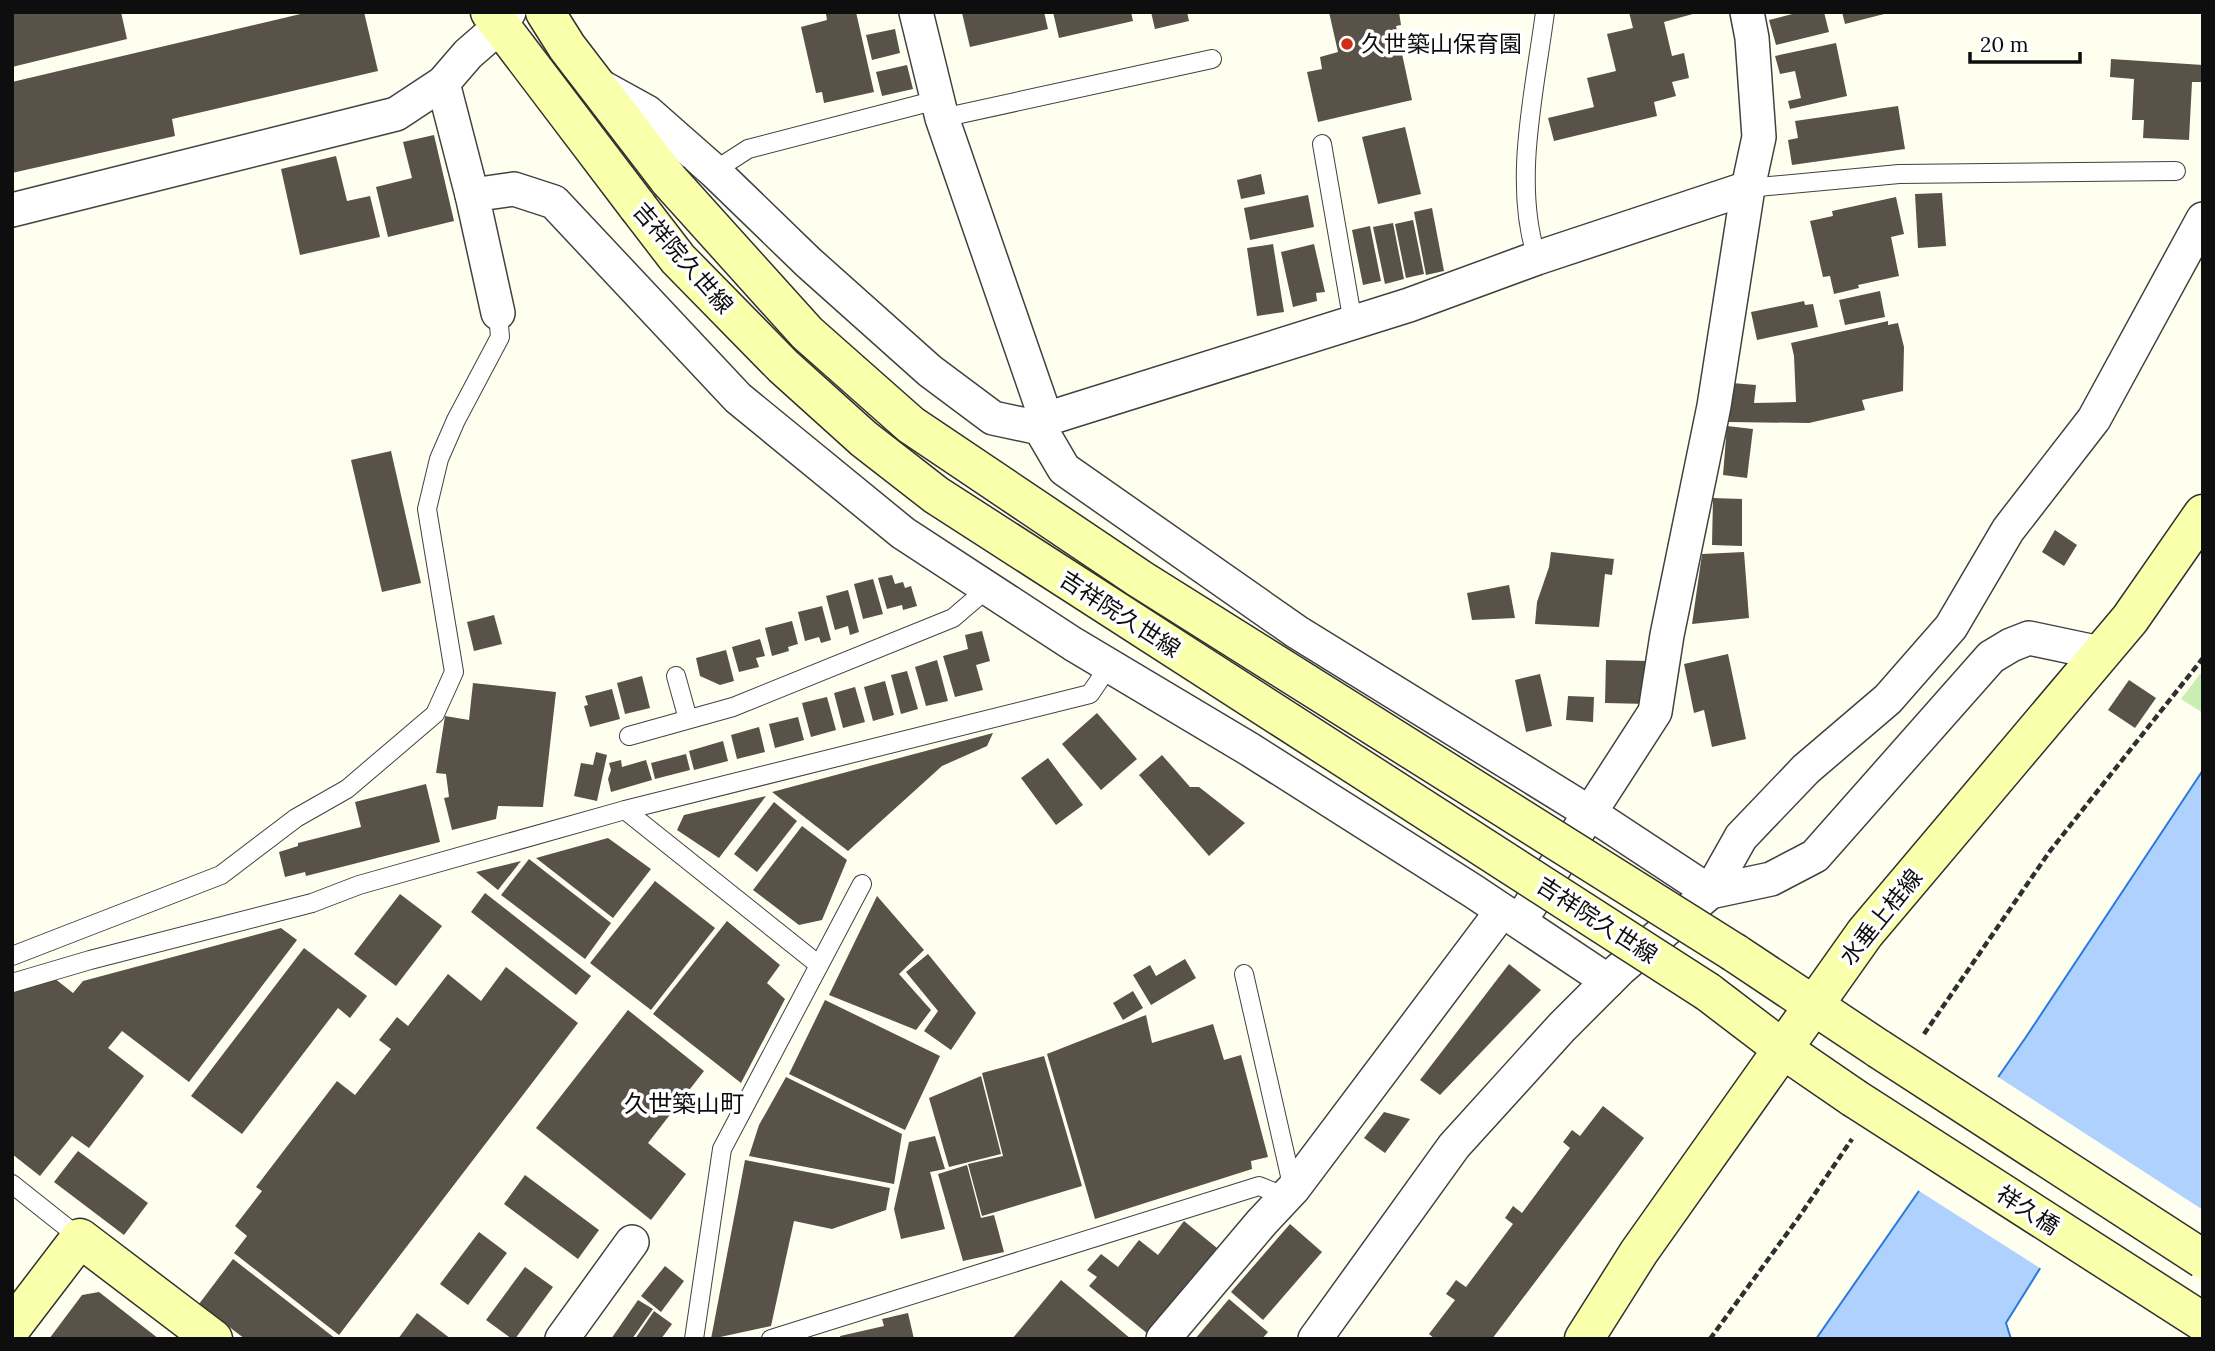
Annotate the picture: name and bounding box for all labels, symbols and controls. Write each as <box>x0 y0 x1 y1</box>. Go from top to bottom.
scale bar <box>1970 21 2080 65</box>
place label: 久世築山保育園 <box>1361 29 1522 58</box>
text: 20 m <box>1980 31 2029 58</box>
marker: 久世築山保育園 <box>1339 36 1355 52</box>
street label: 吉祥院久世線 <box>627 196 740 319</box>
street label: 吉祥院久世線 <box>1055 564 1186 663</box>
street label: 水垂上桂線 <box>1833 863 1928 970</box>
street label: 吉祥院久世線 <box>1532 870 1663 969</box>
district label: 久世築山町 <box>624 1088 744 1119</box>
street label: 祥久橋 <box>1991 1179 2065 1241</box>

